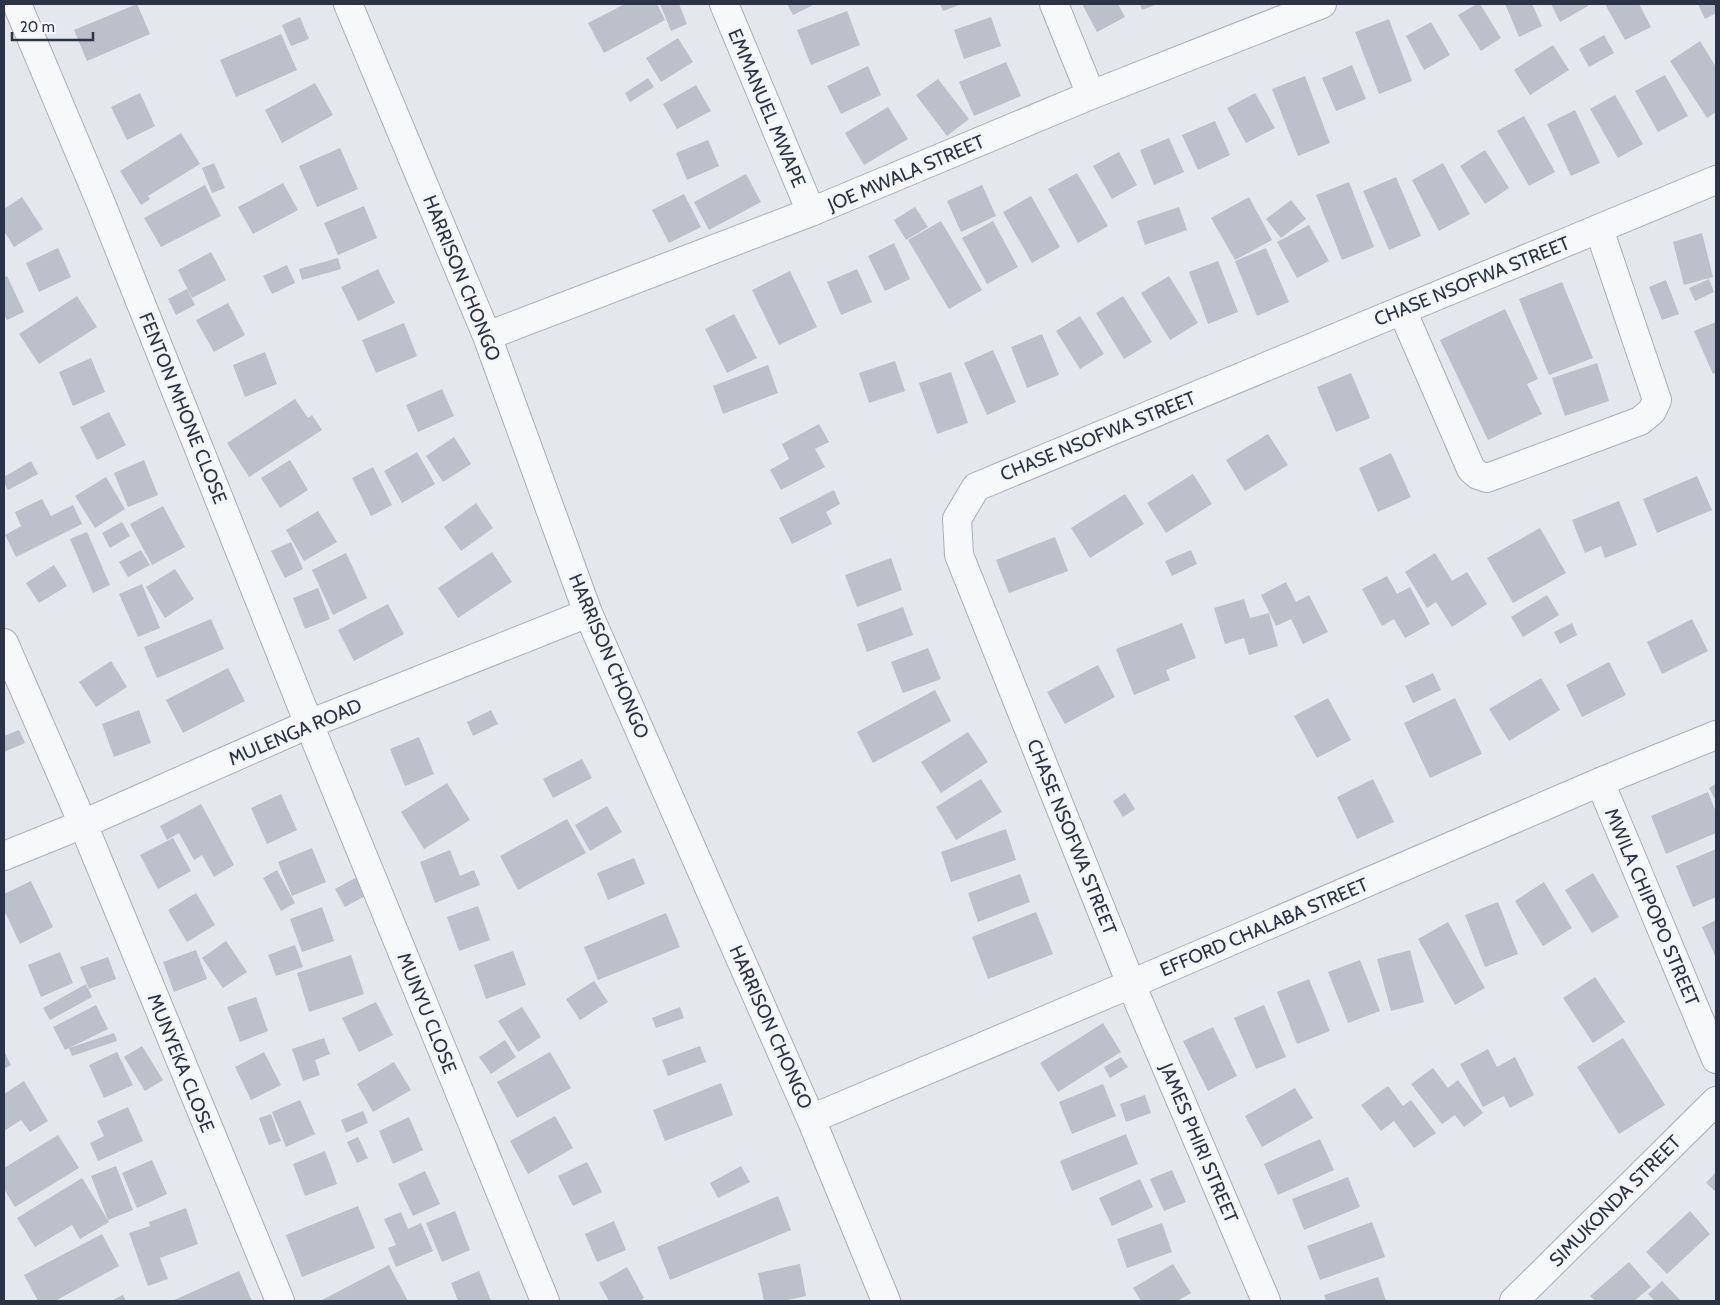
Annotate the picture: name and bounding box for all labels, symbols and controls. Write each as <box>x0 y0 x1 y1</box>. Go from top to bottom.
scale bar <box>12 10 94 42</box>
text: 20 m <box>20 18 55 36</box>
street label: EMMANUEL MWAPE <box>723 25 811 191</box>
street label: JOE MWALA STREET <box>823 130 988 217</box>
street label: HARRISON CHONGO <box>418 192 506 364</box>
street label: CHASE NSOFWA STREET <box>1371 231 1573 331</box>
street label: FENTON MHONE CLOSE <box>134 309 232 507</box>
street label: CHASE NSOFWA STREET <box>997 386 1199 486</box>
street label: HARRISON CHONGO <box>564 570 654 742</box>
street label: MULENGA ROAD <box>225 693 365 770</box>
street label: CHASE NSOFWA STREET <box>1022 736 1122 938</box>
street label: MWILA CHIPOPO STREET <box>1600 805 1704 1009</box>
street label: EFFORD CHALABA STREET <box>1157 873 1371 981</box>
street label: HARRISON CHONGO <box>725 942 817 1112</box>
street label: MUNYU CLOSE <box>392 949 462 1077</box>
street label: MUNYEKA CLOSE <box>143 990 219 1136</box>
street label: JAMES PHIRI STREET <box>1155 1059 1243 1226</box>
street label: SIMUKONDA STREET <box>1544 1130 1686 1272</box>

